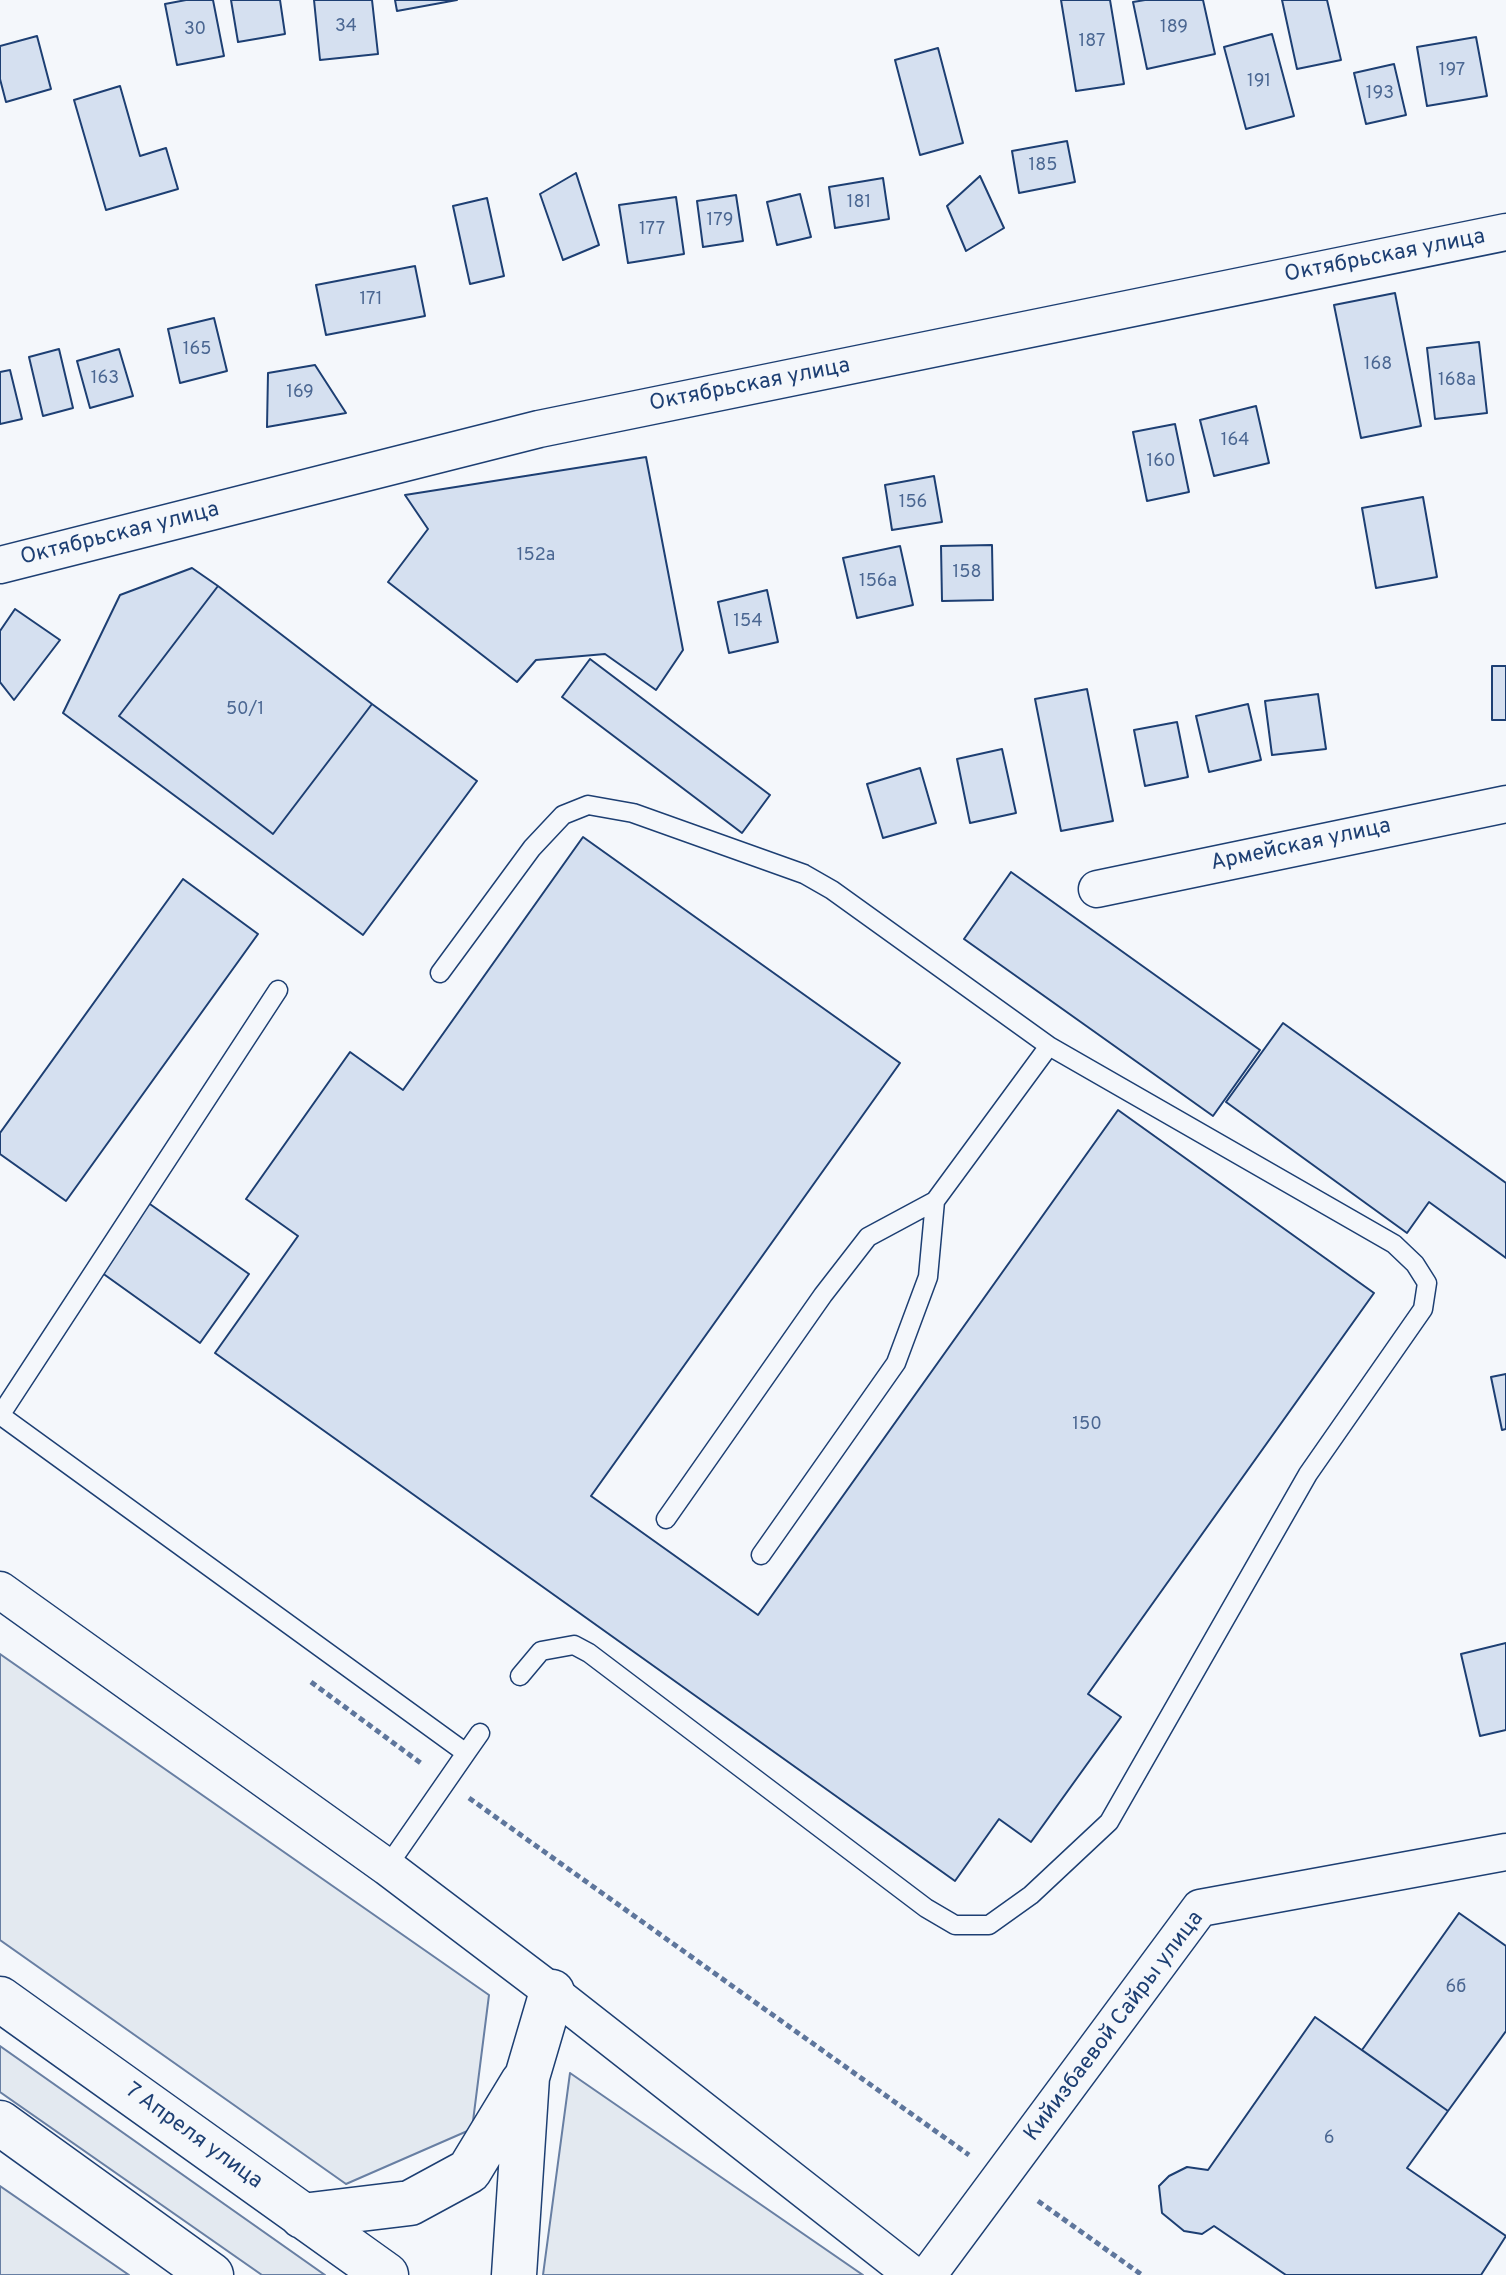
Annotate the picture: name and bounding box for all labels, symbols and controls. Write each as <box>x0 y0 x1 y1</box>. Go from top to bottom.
house number: 34 <box>335 16 357 38</box>
house number: 189 <box>1160 17 1188 39</box>
house number: 30 <box>184 19 206 41</box>
house number: 187 <box>1079 31 1105 53</box>
house number: 197 <box>1439 60 1465 82</box>
house number: 191 <box>1247 71 1271 93</box>
house number: 193 <box>1366 83 1394 105</box>
house number: 185 <box>1029 155 1057 177</box>
house number: 181 <box>847 192 871 214</box>
house number: 179 <box>707 210 733 232</box>
house number: 177 <box>639 219 665 241</box>
street label: Октябрьская улица <box>1282 225 1488 289</box>
house number: 171 <box>359 289 383 311</box>
house number: 165 <box>183 339 211 361</box>
street label: Октябрьская улица <box>647 354 853 418</box>
house number: 168 <box>1364 354 1392 376</box>
house number: 163 <box>91 368 119 390</box>
house number: 168а <box>1438 370 1476 392</box>
house number: 169 <box>286 382 314 404</box>
house number: 164 <box>1221 430 1249 452</box>
house number: 160 <box>1146 451 1176 473</box>
house number: 156 <box>899 492 927 514</box>
street label: Октябрьская улица <box>18 498 222 572</box>
house number: 152а <box>517 545 555 567</box>
house number: 158 <box>953 562 981 584</box>
house number: 156а <box>859 571 897 593</box>
house number: 154 <box>733 611 763 633</box>
house number: 50/1 <box>226 699 264 721</box>
street label: Армейская улица <box>1209 814 1393 878</box>
house number: 150 <box>1072 1414 1102 1436</box>
street label: Кийизбаевой Сайры улица <box>1020 1907 1210 2147</box>
house number: 6б <box>1446 1977 1466 1999</box>
street label: 7 Апреля улица <box>119 2078 267 2196</box>
house number: 6 <box>1324 2128 1334 2150</box>

